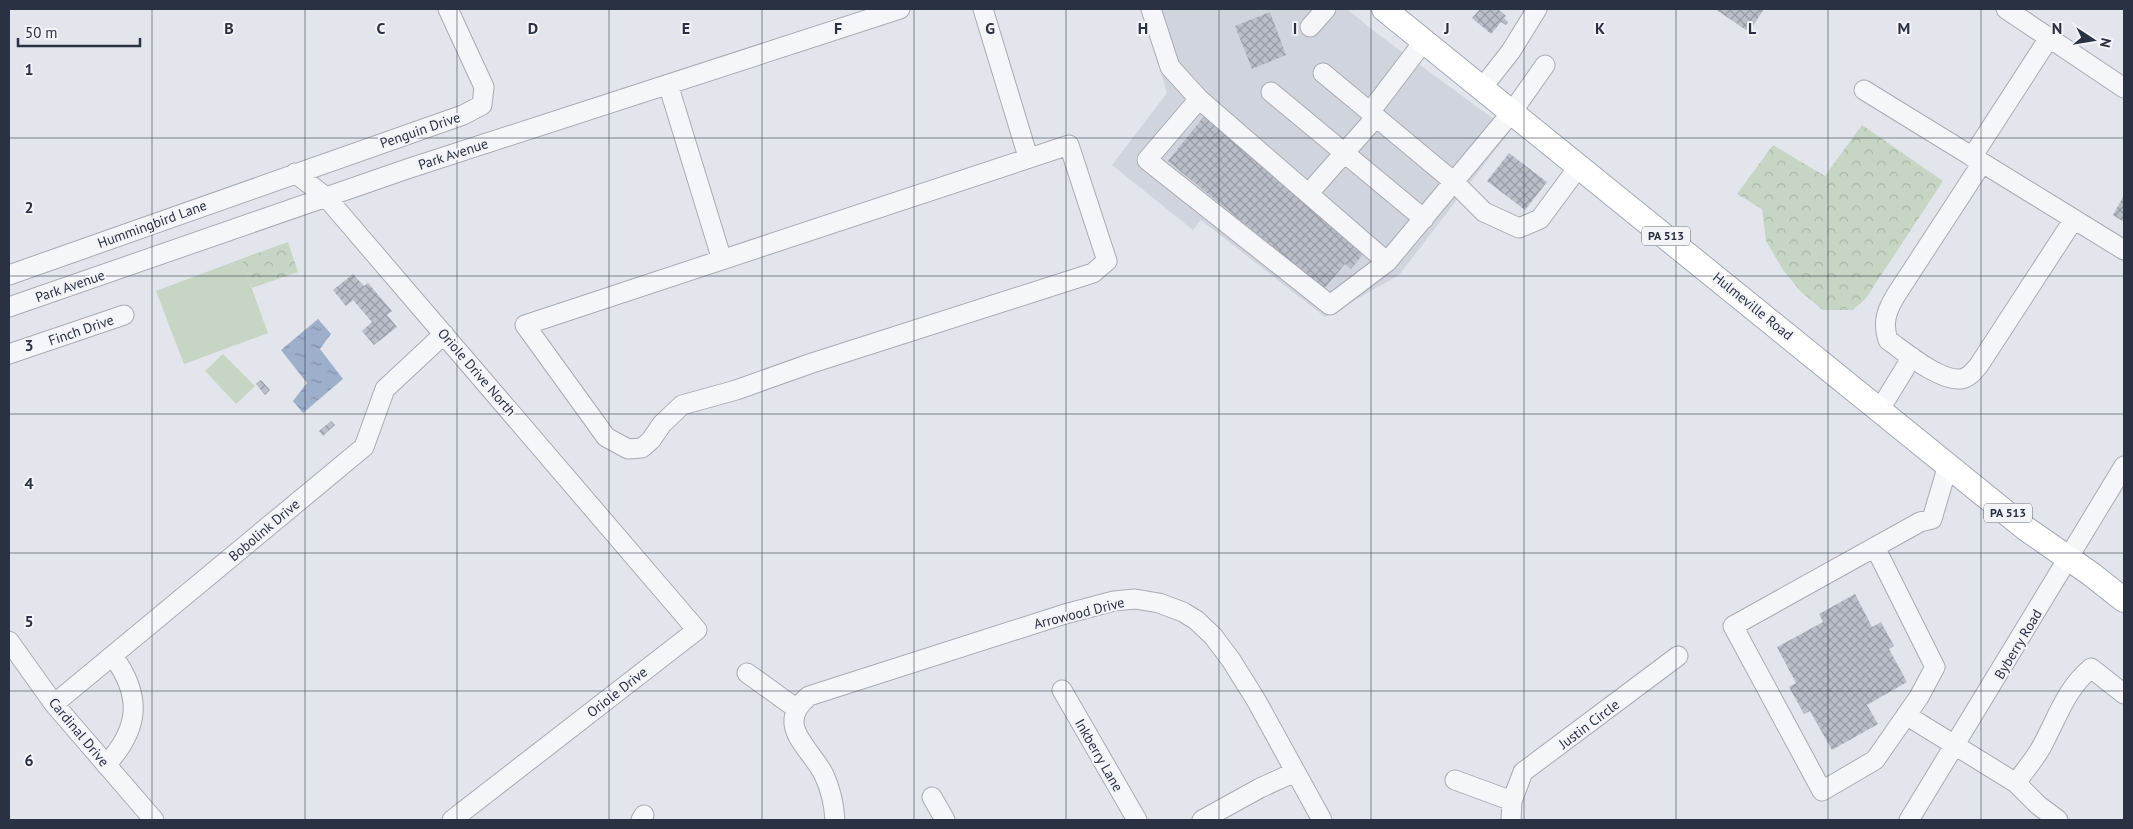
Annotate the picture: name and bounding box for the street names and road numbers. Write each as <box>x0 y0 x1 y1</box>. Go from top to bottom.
street label: Penguin Drive <box>378 108 462 152</box>
street label: Park Avenue <box>416 134 490 174</box>
street label: Hummingbird Lane <box>95 196 209 252</box>
road number: PA 513 <box>1642 227 1690 246</box>
street label: Park Avenue <box>33 266 107 306</box>
street label: Hulmeville Road <box>1709 268 1797 344</box>
street label: Finch Drive <box>46 310 116 350</box>
street label: Oriole Drive North <box>434 325 520 419</box>
street label: Bobolink Drive <box>225 495 303 565</box>
road number: PA 513 <box>1984 503 2032 522</box>
street label: Arrowood Drive <box>1032 593 1126 633</box>
street label: Byberry Road <box>1990 606 2046 682</box>
street label: Oriole Drive <box>583 663 651 721</box>
street label: Cardinal Drive <box>45 694 113 770</box>
street label: Justin Circle <box>1554 695 1623 753</box>
street label: Inkberry Lane <box>1071 715 1127 795</box>

